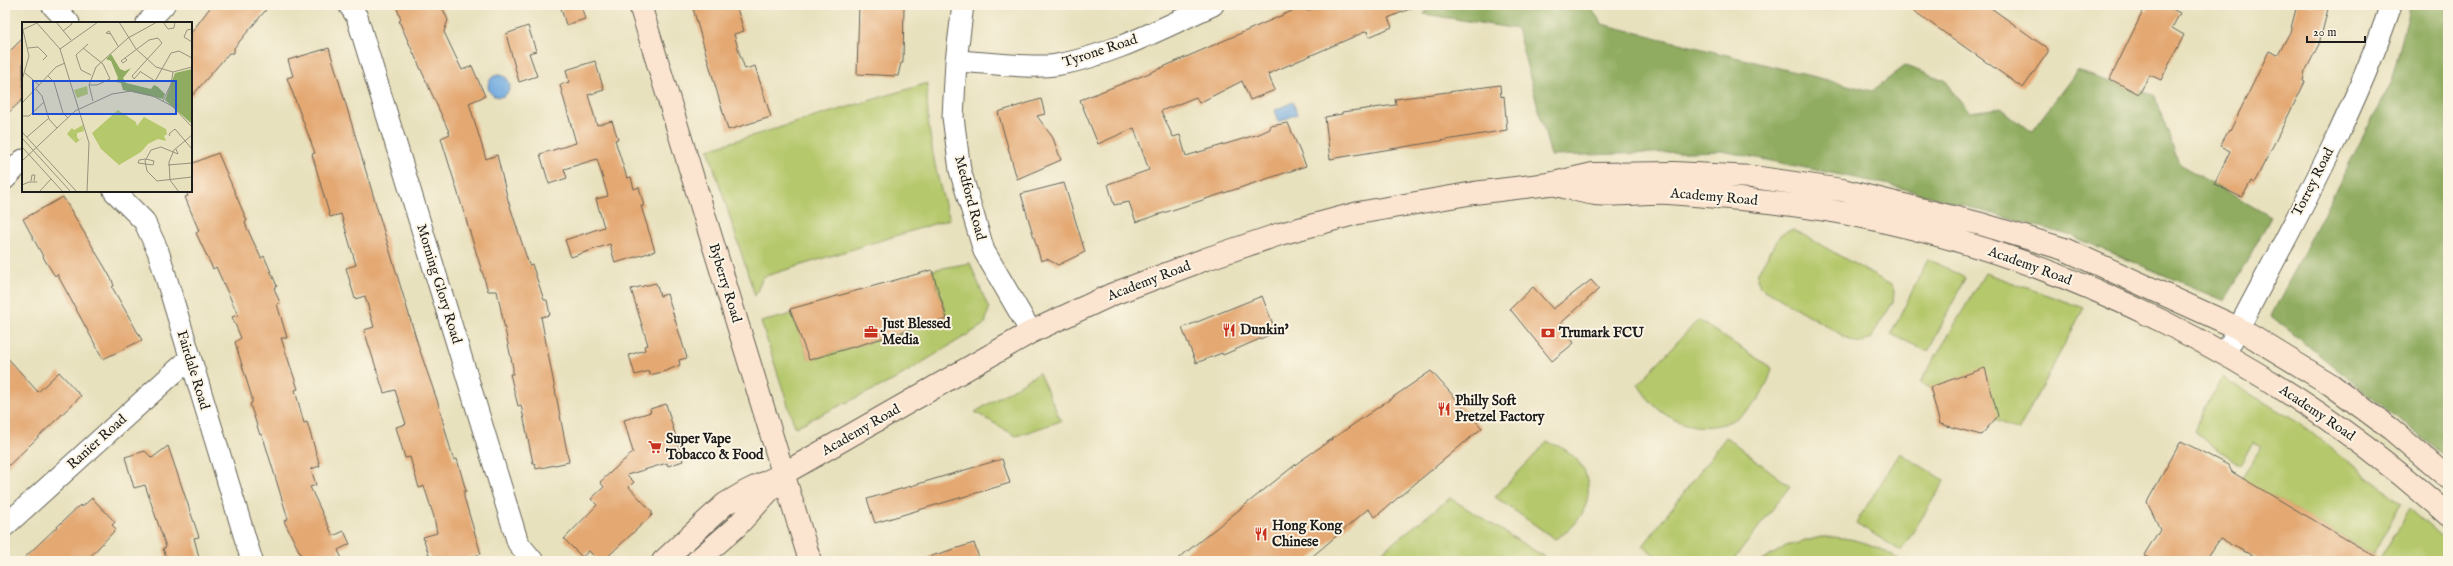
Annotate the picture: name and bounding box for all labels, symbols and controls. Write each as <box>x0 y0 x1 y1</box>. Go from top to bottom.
scale bar <box>2307 18 2365 44</box>
inset map <box>22 22 192 192</box>
text: 20 m <box>2313 25 2336 40</box>
street label: Tyrone Road <box>1060 30 1140 72</box>
street label: Torrey Road <box>2288 144 2338 219</box>
street label: Medford Road <box>950 154 990 243</box>
street label: Academy Road <box>1669 184 1759 210</box>
street label: Morning Glory Road <box>412 222 466 346</box>
street label: Byberry Road <box>704 241 746 325</box>
street label: Academy Road <box>1985 242 2075 290</box>
street label: Academy Road <box>1104 257 1194 305</box>
place label: Just Blessed Media <box>880 315 951 349</box>
place label: Dunkin' <box>1240 321 1289 339</box>
restaurant icon: Dunkin' <box>1221 322 1237 338</box>
office icon: Just Blessed Media <box>863 324 879 340</box>
place label: Trumark FCU <box>1558 324 1645 342</box>
bank icon: Trumark FCU <box>1540 325 1556 341</box>
street label: Fairdale Road <box>172 328 214 412</box>
street label: Academy Road <box>2275 380 2359 445</box>
place label: Philly Soft Pretzel Factory <box>1455 392 1545 426</box>
street label: Academy Road <box>818 400 904 460</box>
restaurant icon: Philly Soft Pretzel Factory <box>1436 401 1452 417</box>
street label: Ranier Road <box>63 410 131 473</box>
place label: Super Vape Tobacco & Food <box>665 430 764 464</box>
supermarket icon: Super Vape Tobacco & Food <box>647 439 663 455</box>
place label: Hong Kong Chinese <box>1272 517 1343 551</box>
restaurant icon: Hong Kong Chinese <box>1253 526 1269 542</box>

